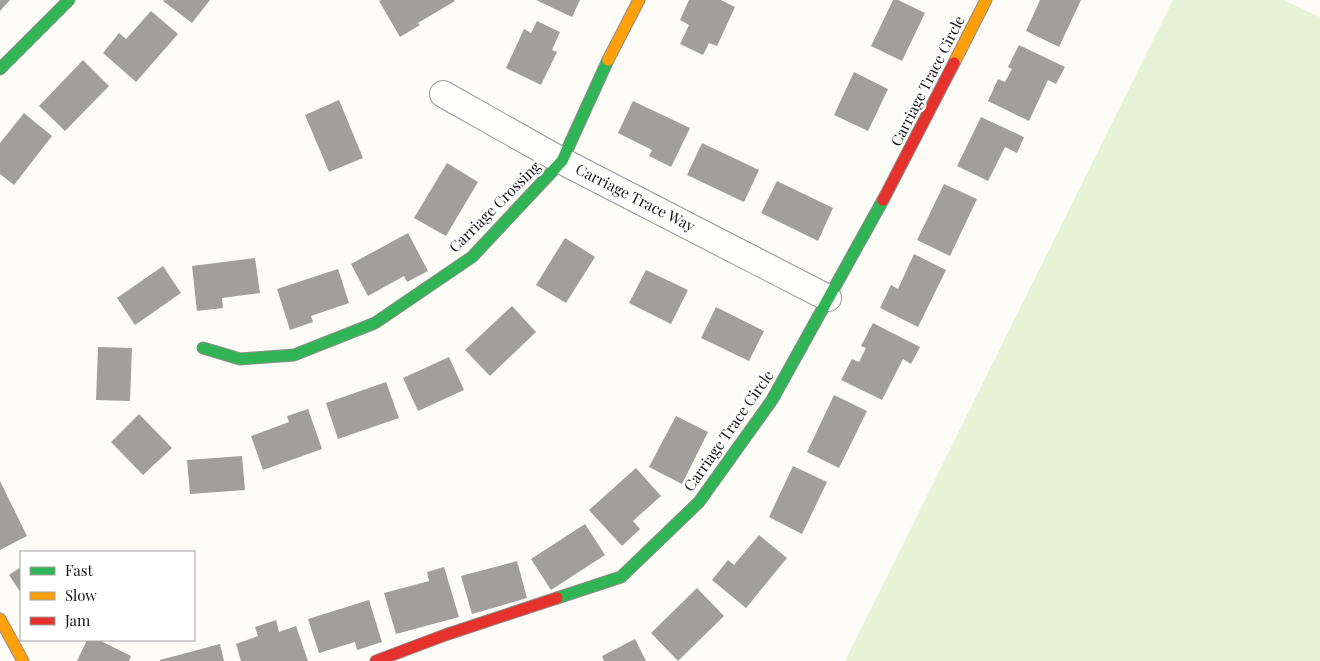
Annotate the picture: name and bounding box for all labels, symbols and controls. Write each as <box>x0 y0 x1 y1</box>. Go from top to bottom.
street label: Carriage Trace Circle <box>886 12 969 149</box>
street label: Carriage Crossing <box>444 156 544 256</box>
street label: Carriage Trace Way <box>573 158 699 236</box>
street label: Carriage Trace Circle <box>679 366 778 495</box>
legend <box>20 551 195 641</box>
text: Fast <box>65 560 94 580</box>
text: Slow <box>65 585 97 605</box>
text: Jam <box>64 610 91 630</box>

